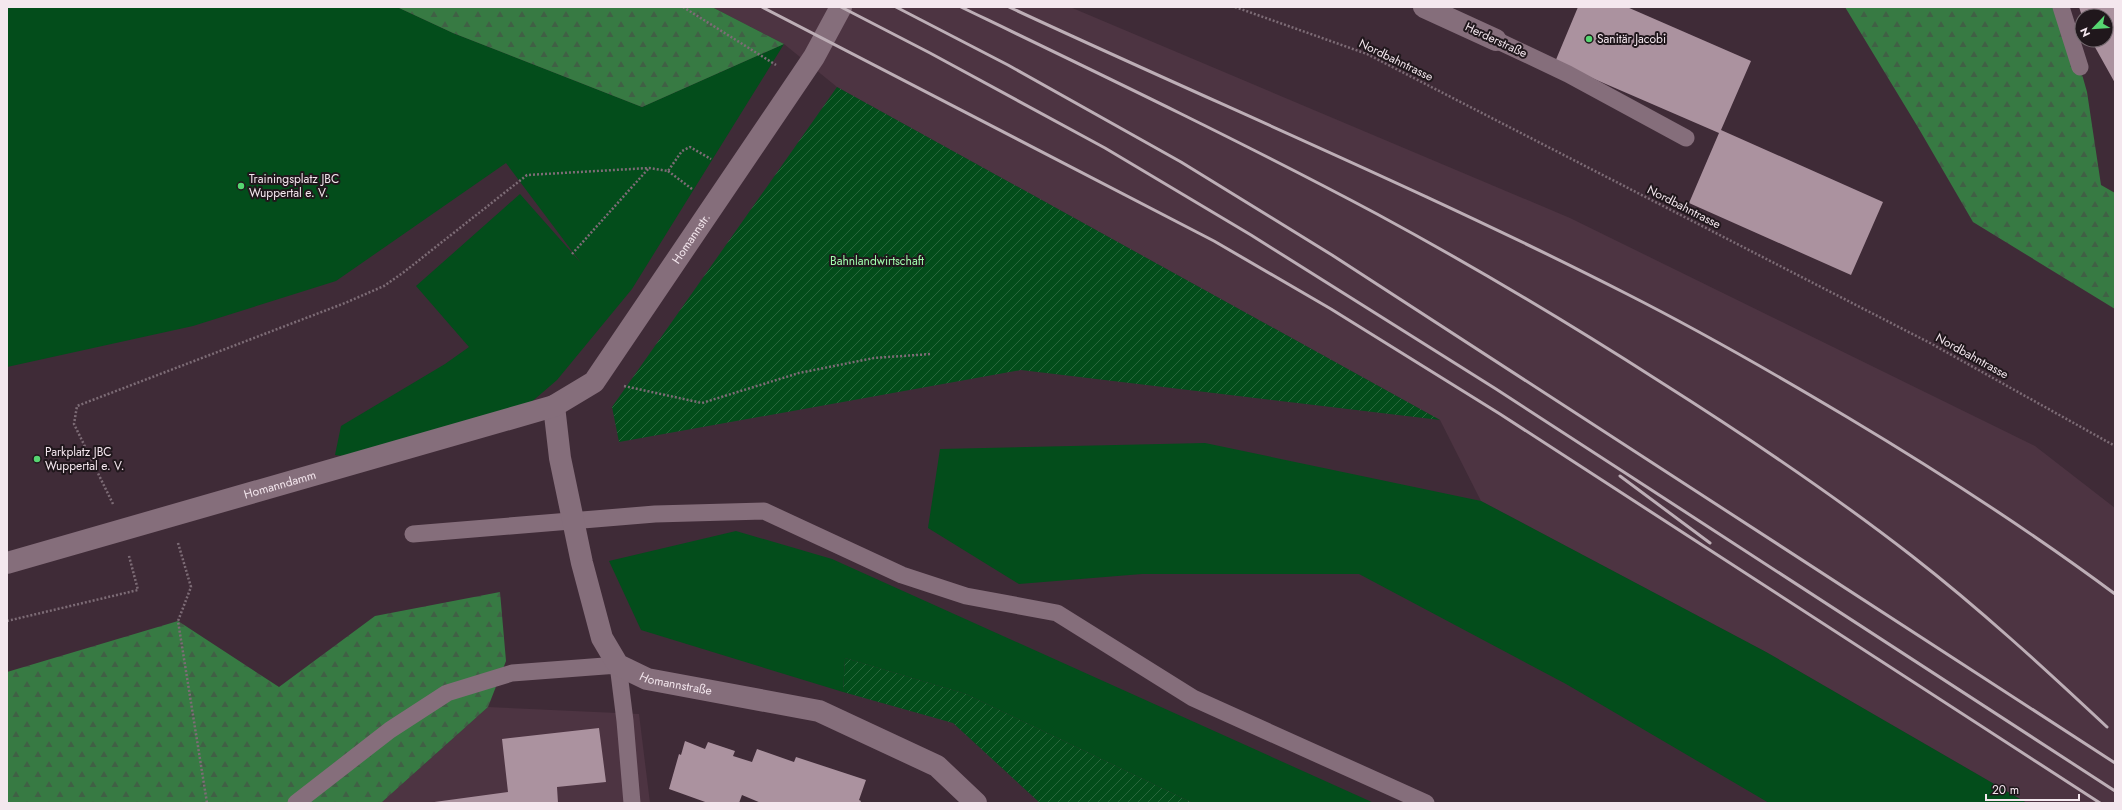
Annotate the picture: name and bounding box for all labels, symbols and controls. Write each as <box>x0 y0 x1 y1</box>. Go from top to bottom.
north arrow <box>2074 8 2114 48</box>
street label: Herderstraße <box>1462 18 1530 62</box>
text: N <box>2076 25 2094 40</box>
place label: Sanitär Jacobi <box>1597 30 1666 48</box>
street label: Nordbahntrasse <box>1356 34 1436 86</box>
marker: Sanitär Jacobi <box>1584 34 1594 44</box>
place label: Trainingsplatz JBC Wuppertal e. V. <box>249 170 339 202</box>
marker: Trainingsplatz JBC Wuppertal e. V. <box>236 181 246 191</box>
street label: Nordbahntrasse <box>1644 181 1724 233</box>
street label: Homannstr. <box>668 210 715 267</box>
park label: Bahnlandwirtschaft <box>830 252 924 270</box>
street label: Nordbahntrasse <box>1932 329 2012 383</box>
place label: Parkplatz JBC Wuppertal e. V. <box>45 443 124 475</box>
marker: Parkplatz JBC Wuppertal e. V. <box>32 454 42 464</box>
street label: Homanndamm <box>242 466 318 504</box>
street label: Homannstraße <box>636 668 713 700</box>
scale bar <box>1986 776 2079 802</box>
text: 20 m <box>1992 781 2019 799</box>

